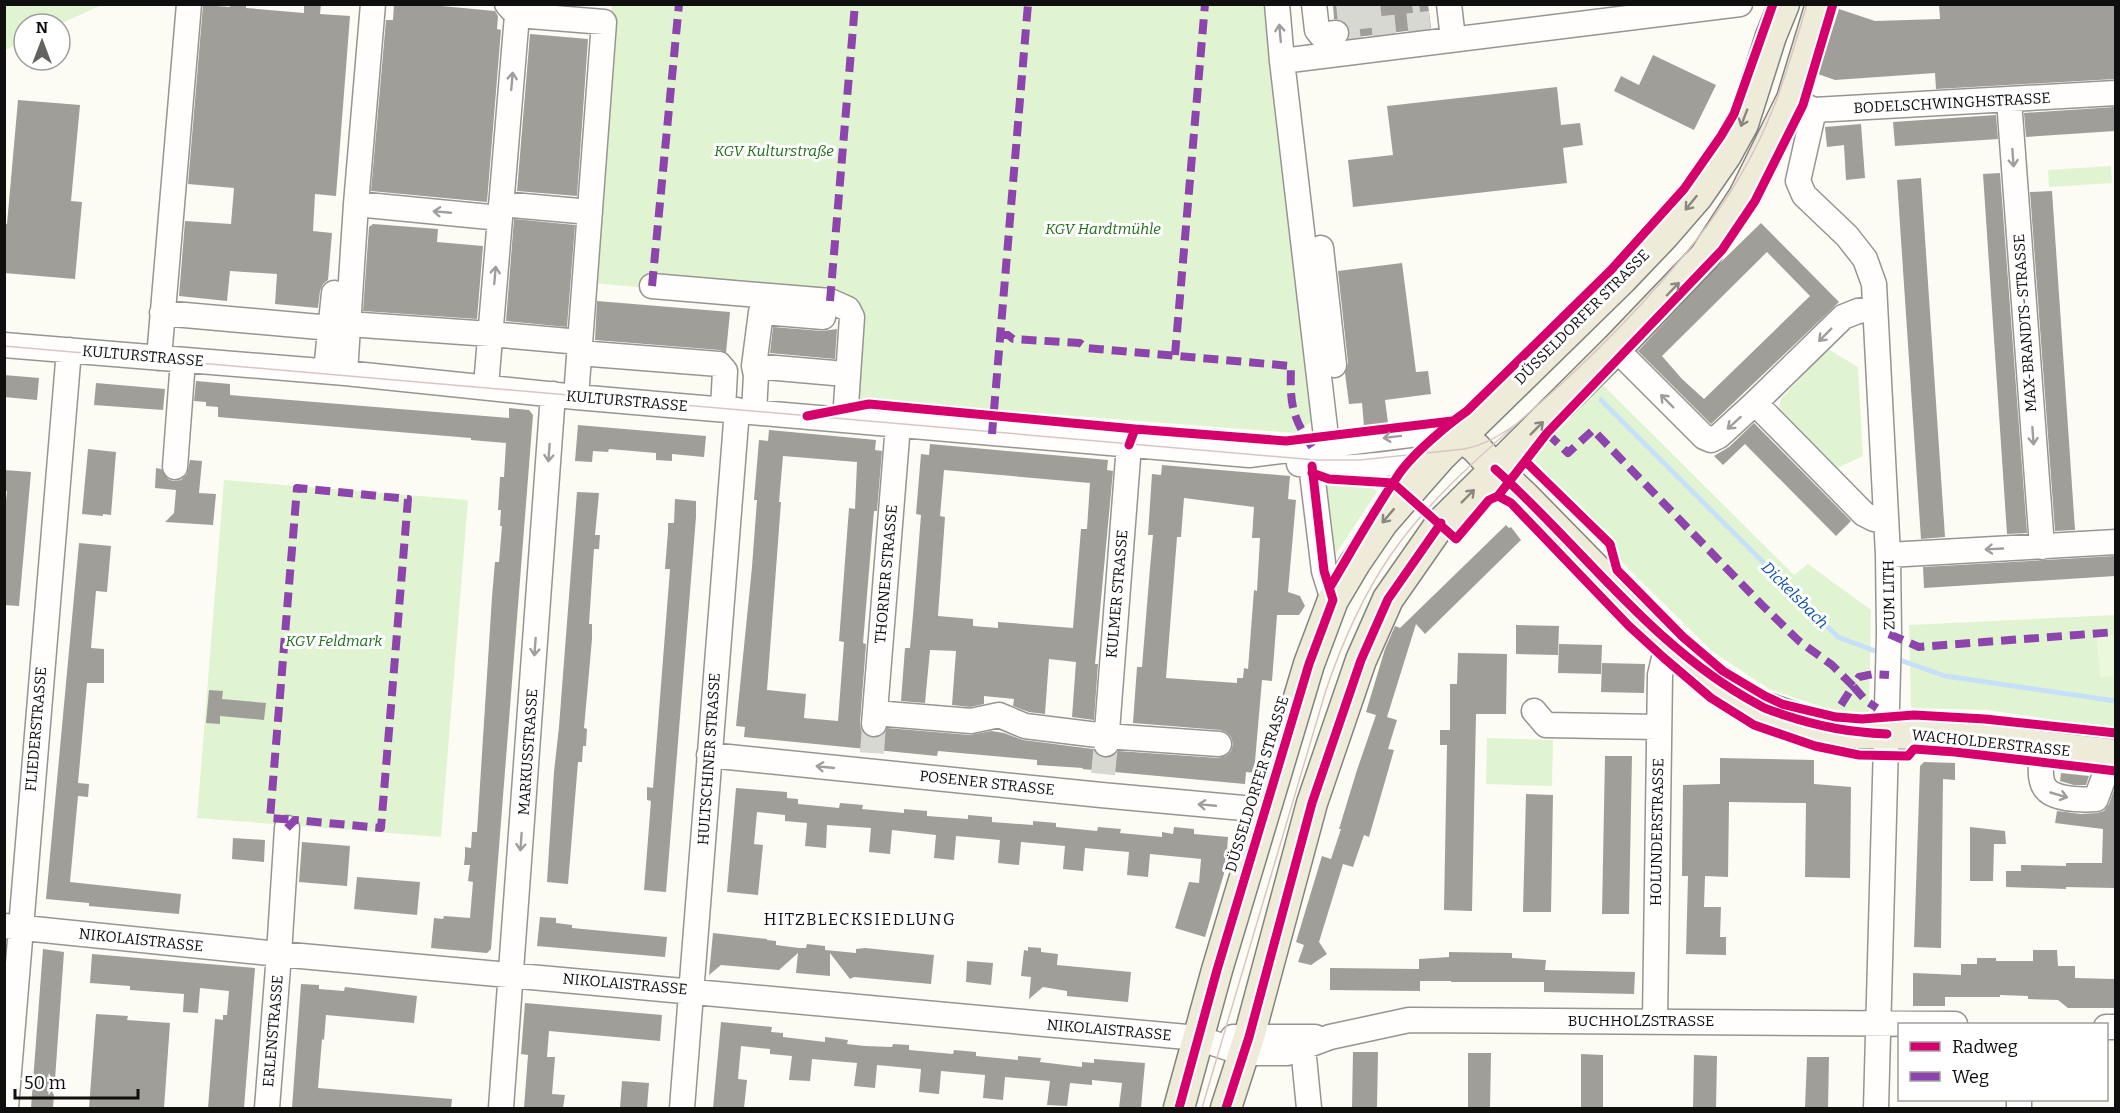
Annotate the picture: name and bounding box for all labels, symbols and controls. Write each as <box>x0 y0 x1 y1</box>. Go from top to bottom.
north arrow <box>12 12 72 72</box>
text: N <box>36 18 48 37</box>
one-way arrow <box>1274 23 1285 43</box>
one-way arrow <box>507 72 518 92</box>
street label: BODELSCHWINGHSTRASSE <box>1853 89 2051 117</box>
one-way arrow <box>1738 108 1749 127</box>
park label: KGV Kulturstraße <box>714 142 834 160</box>
one-way arrow <box>2008 147 2019 167</box>
one-way arrow <box>1685 194 1698 210</box>
one-way arrow <box>432 206 452 217</box>
park label: KGV Hardtmühle <box>1045 220 1161 238</box>
street label: MAX-BRANDTS-STRASSE <box>2010 233 2040 413</box>
street label: DÜSSELDORFER STRASSE <box>1511 246 1653 388</box>
one-way arrow <box>490 266 501 286</box>
one-way arrow <box>1666 281 1681 296</box>
one-way arrow <box>1817 328 1832 342</box>
street label: KULTURSTRASSE <box>82 342 204 370</box>
street label: KULTURSTRASSE <box>566 387 688 415</box>
one-way arrow <box>1660 394 1675 409</box>
one-way arrow <box>1726 416 1741 430</box>
one-way arrow <box>1529 421 1544 435</box>
one-way arrow <box>2028 426 2039 446</box>
one-way arrow <box>1383 432 1403 443</box>
one-way arrow <box>543 442 554 462</box>
one-way arrow <box>1460 489 1475 504</box>
street label: THORNER STRASSE <box>871 504 901 644</box>
one-way arrow <box>1381 508 1394 524</box>
street label: KULMER STRASSE <box>1102 529 1132 659</box>
one-way arrow <box>1985 544 2005 555</box>
water label: Dickelsbach <box>1758 558 1832 632</box>
street label: ZUM LITH <box>1879 560 1899 630</box>
park label: KGV Feldmark <box>286 632 383 650</box>
one-way arrow <box>529 637 540 657</box>
street label: FLIEDERSTRASSE <box>22 666 50 792</box>
street label: HULTSCHINER STRASSE <box>694 672 724 846</box>
street label: MARKUSSTRASSE <box>515 688 541 816</box>
street label: DÜSSELDORFER STRASSE <box>1222 694 1292 874</box>
street label: WACHOLDERSTRASSE <box>1911 726 2071 760</box>
street label: HOLUNDERSTRASSE <box>1647 758 1667 906</box>
one-way arrow <box>815 761 835 772</box>
street label: POSENER STRASSE <box>918 767 1056 799</box>
one-way arrow <box>2049 790 2068 801</box>
one-way arrow <box>1197 799 1217 810</box>
one-way arrow <box>516 831 527 851</box>
district label: HITZBLECKSIEDLUNG <box>764 910 956 929</box>
street label: NIKOLAISTRASSE <box>78 924 204 956</box>
street label: NIKOLAISTRASSE <box>562 970 688 998</box>
street label: ERLENSTRASSE <box>259 974 287 1088</box>
street label: BUCHHOLZSTRASSE <box>1568 1012 1714 1030</box>
street label: NIKOLAISTRASSE <box>1046 1016 1172 1044</box>
legend <box>1898 1023 2108 1101</box>
text: Radweg <box>1952 1036 2018 1058</box>
scale bar <box>15 1062 138 1100</box>
text: Weg <box>1952 1066 1989 1088</box>
text: 50 m <box>24 1072 66 1094</box>

